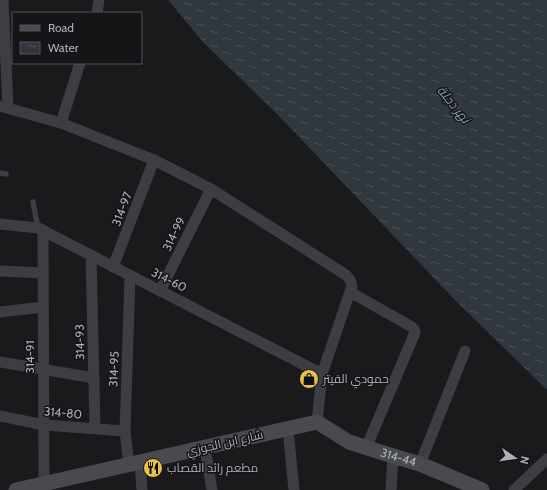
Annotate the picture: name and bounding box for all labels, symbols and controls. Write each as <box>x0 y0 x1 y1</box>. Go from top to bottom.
legend <box>12 12 142 64</box>
text: Road <box>48 20 74 35</box>
text: Water <box>48 40 79 55</box>
water label: نهر دجلة <box>433 82 475 128</box>
street label: 314-97 <box>108 190 135 228</box>
street label: 314-99 <box>159 214 188 253</box>
street label: 314-60 <box>149 264 189 295</box>
street label: 314-93 <box>72 324 87 360</box>
street label: 314-91 <box>22 340 37 374</box>
street label: 314-95 <box>105 351 122 387</box>
shop icon: حمودي الفيتر <box>298 368 320 390</box>
place label: حمودي الفيتر <box>322 371 389 389</box>
street label: 314-80 <box>43 403 83 422</box>
street label: شارع ابن الجوزي <box>185 426 265 462</box>
north arrow <box>495 438 535 478</box>
street label: 314-44 <box>379 445 418 469</box>
text: N <box>517 455 532 466</box>
restaurant icon: مطعم رائد القصاب <box>142 457 164 479</box>
place label: مطعم رائد القصاب <box>167 460 258 476</box>

